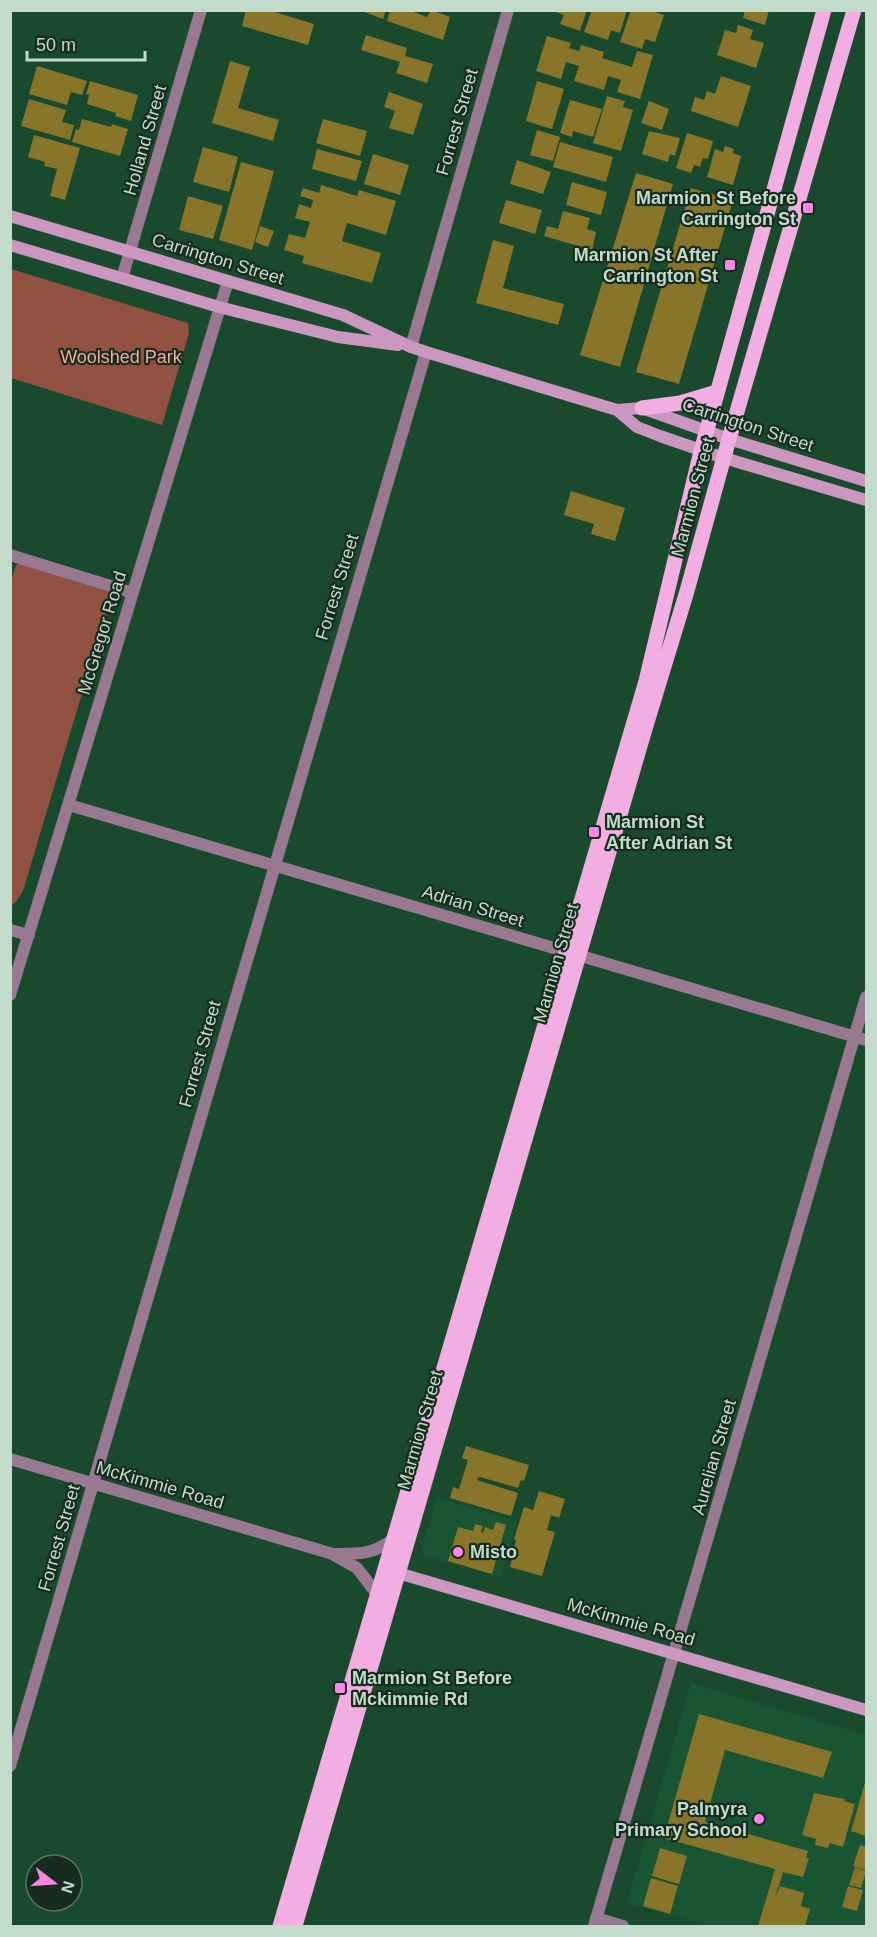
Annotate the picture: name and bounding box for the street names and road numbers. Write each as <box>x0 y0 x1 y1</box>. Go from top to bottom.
street label: Forrest Street <box>432 66 482 178</box>
street label: Holland Street <box>120 82 170 198</box>
street label: Carrington Street <box>150 229 286 289</box>
street label: Carrington Street <box>680 394 816 456</box>
street label: Marmion Street <box>667 435 719 559</box>
street label: Forrest Street <box>311 531 363 643</box>
street label: McGregor Road <box>74 569 130 697</box>
street label: Adrian Street <box>420 881 526 931</box>
street label: Marmion Street <box>529 901 583 1025</box>
street label: Forrest Street <box>175 998 225 1110</box>
street label: Marmion Street <box>393 1368 447 1492</box>
street label: Aurelian Street <box>688 1397 740 1517</box>
street label: McKimmie Road <box>94 1457 226 1513</box>
street label: Forrest Street <box>34 1482 84 1594</box>
street label: McKimmie Road <box>565 1594 697 1650</box>

